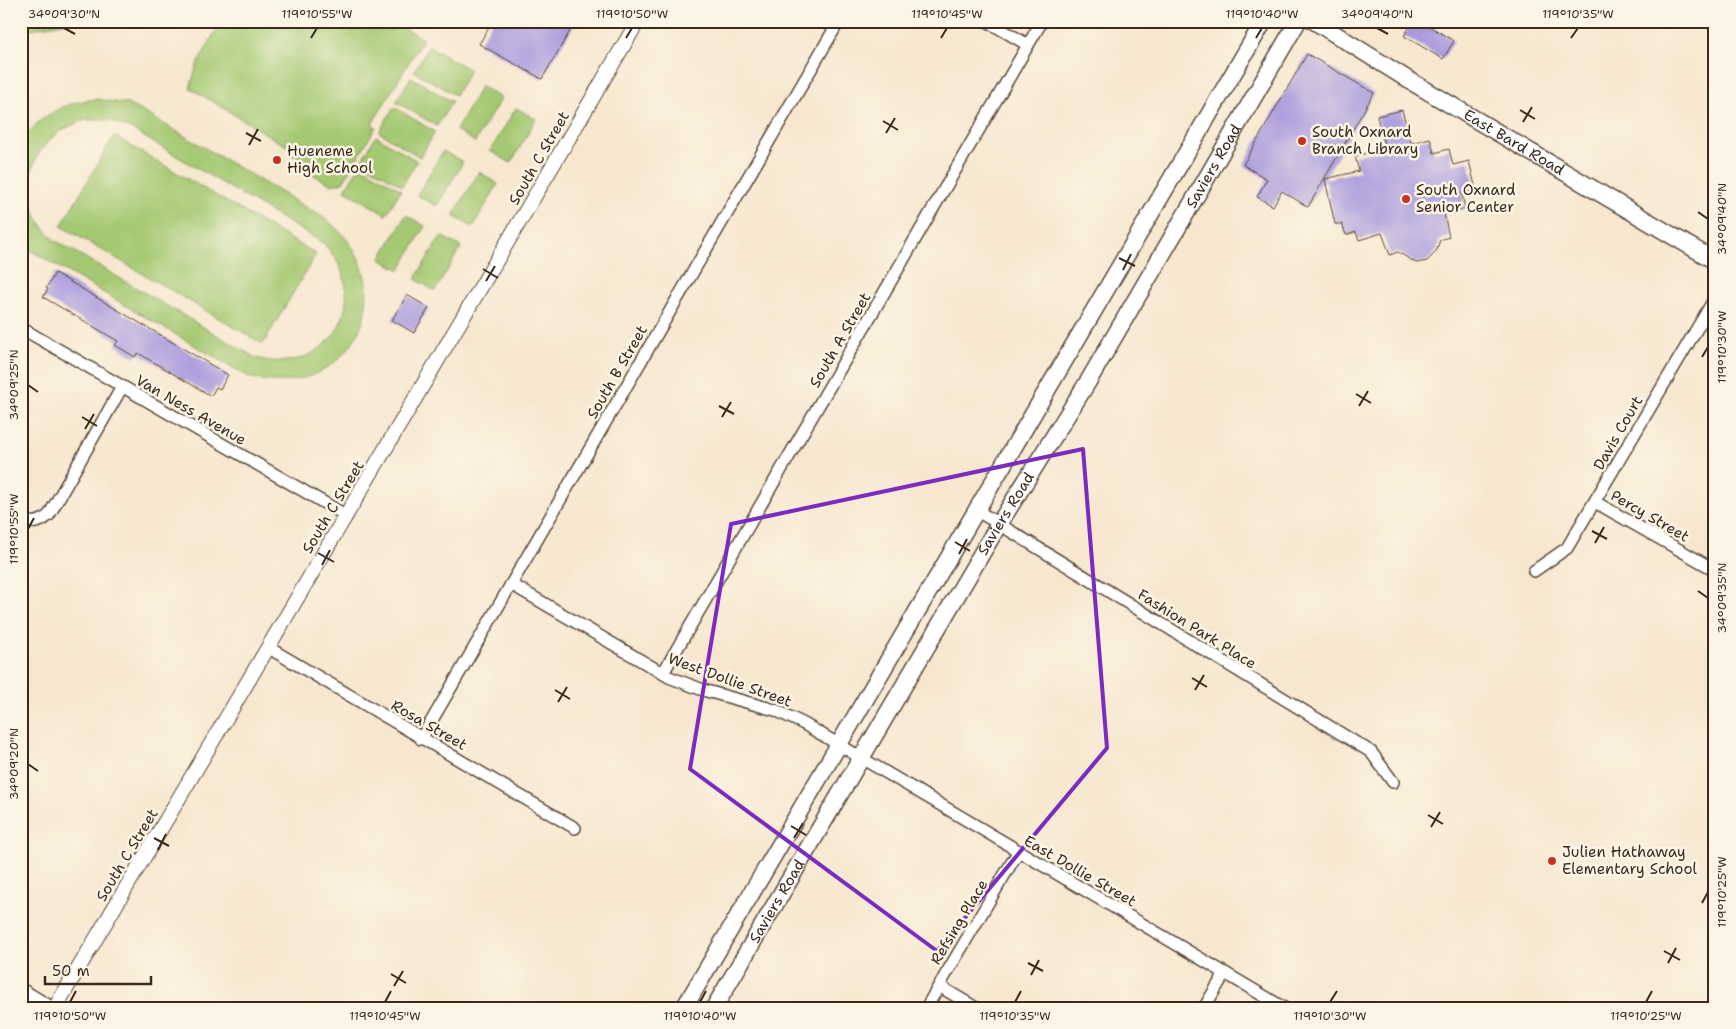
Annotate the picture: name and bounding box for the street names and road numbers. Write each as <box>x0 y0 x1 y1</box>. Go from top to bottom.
street label: East Bard Road <box>1460 105 1569 180</box>
street label: South C Street <box>504 108 574 208</box>
street label: Saviers Road <box>1181 120 1246 212</box>
street label: South A Street <box>805 289 875 391</box>
street label: South B Street <box>582 322 652 422</box>
street label: Van Ness Avenue <box>132 370 250 450</box>
street label: Davis Court <box>1589 392 1647 474</box>
street label: South C Street <box>297 457 369 557</box>
street label: Saviers Road <box>973 468 1039 559</box>
street label: Percy Street <box>1607 485 1693 547</box>
street label: Fashion Park Place <box>1134 584 1260 674</box>
street label: West Dollie Street <box>665 648 795 712</box>
street label: Rosa Street <box>387 695 471 755</box>
street label: South C Street <box>91 805 163 905</box>
street label: East Dollie Street <box>1020 831 1140 911</box>
street label: Saviers Road <box>744 855 810 947</box>
street label: Refsing Place <box>926 876 992 968</box>

